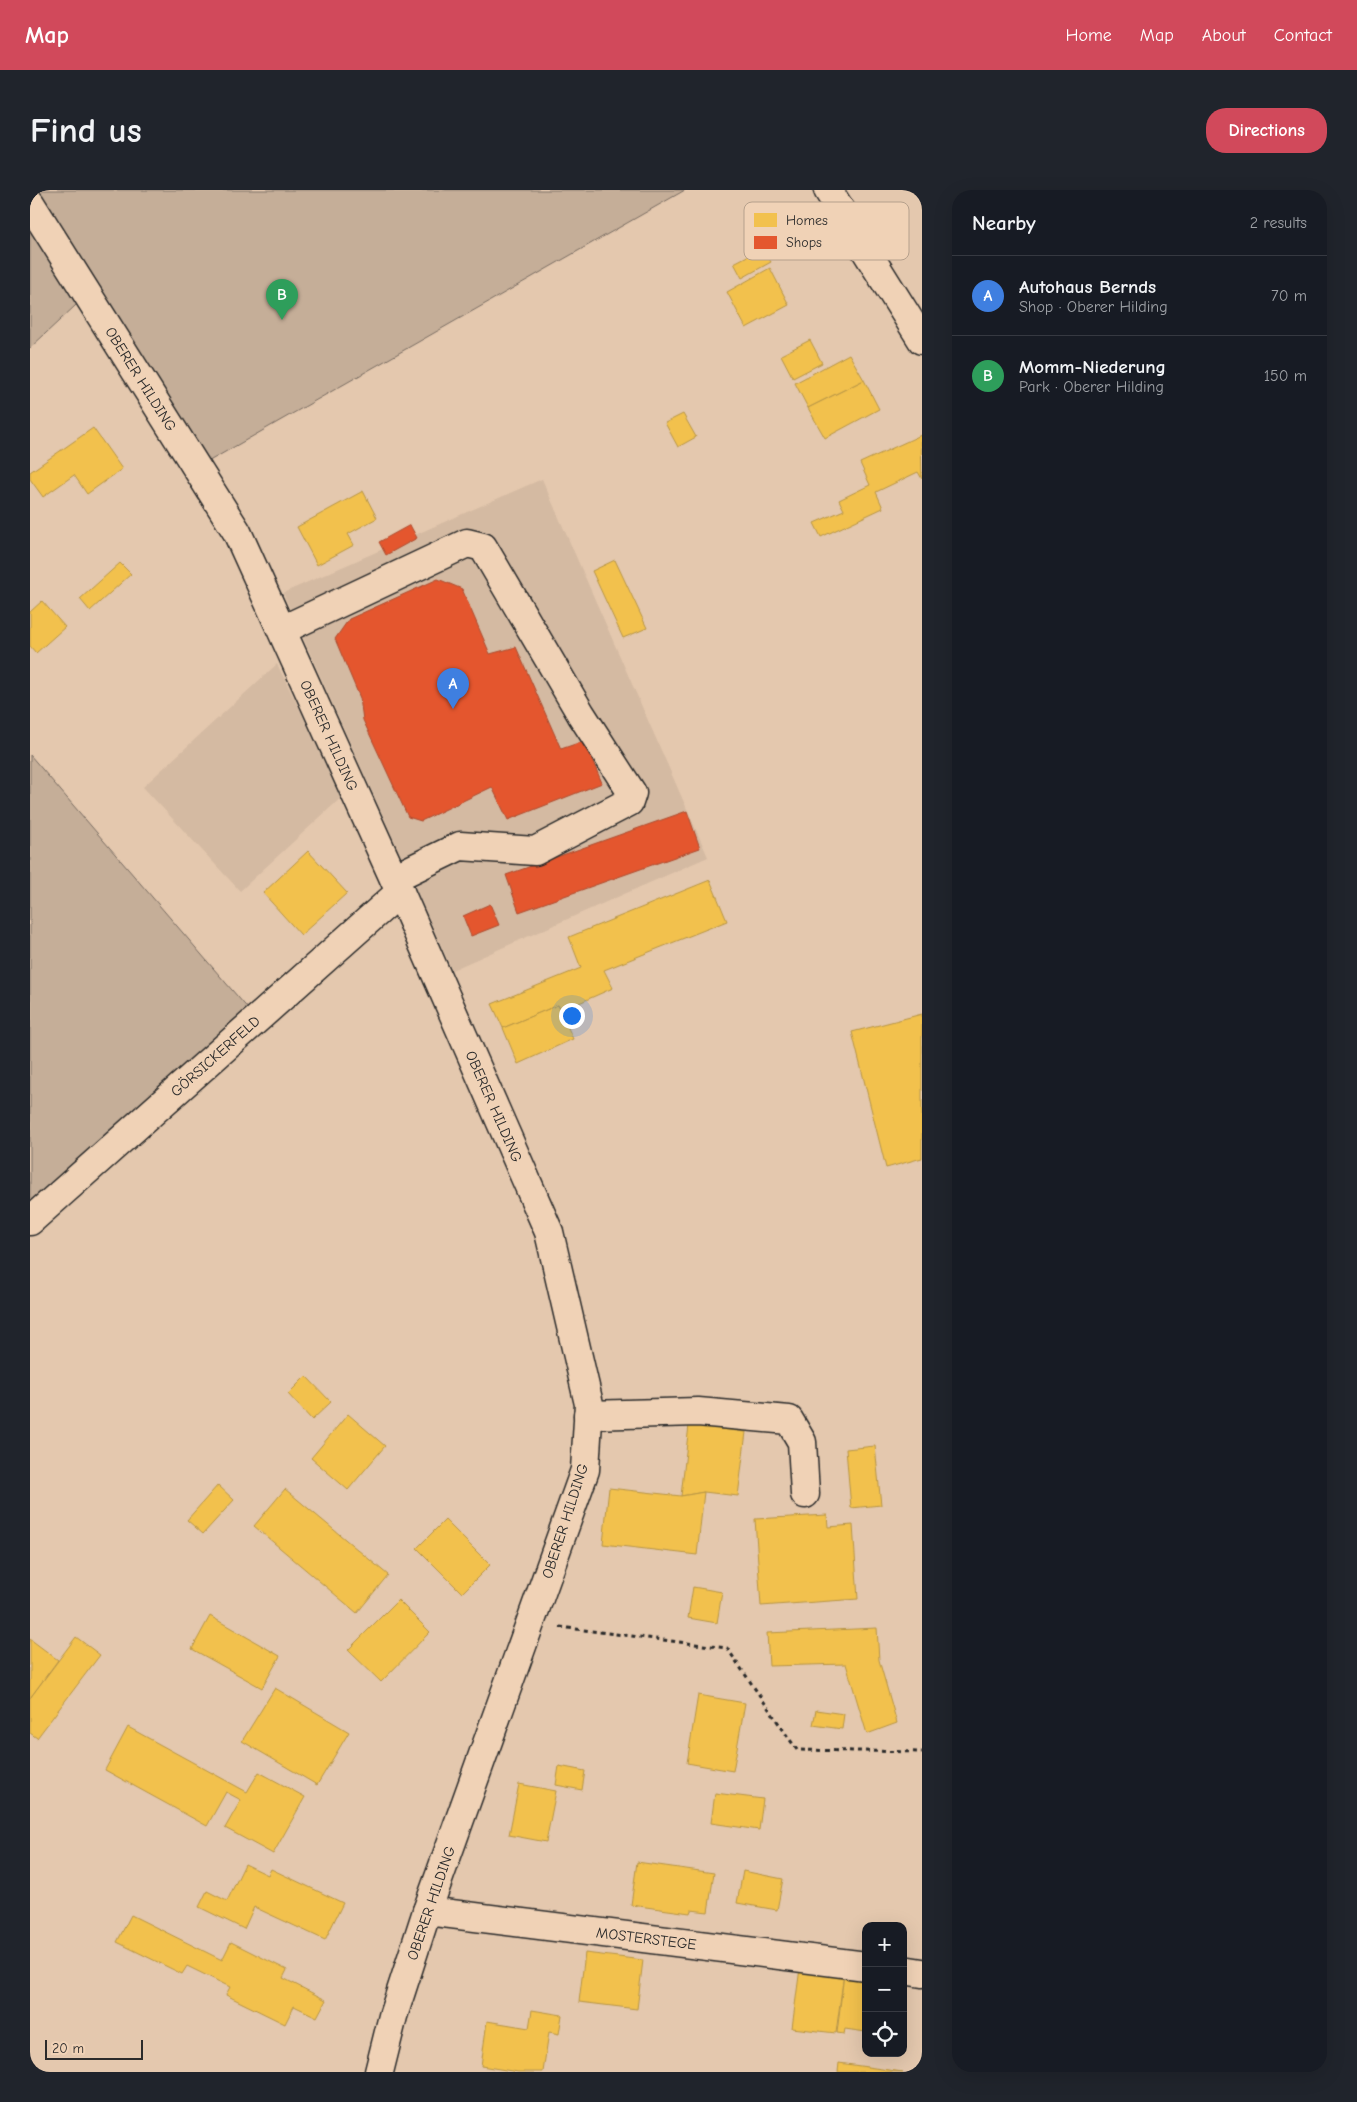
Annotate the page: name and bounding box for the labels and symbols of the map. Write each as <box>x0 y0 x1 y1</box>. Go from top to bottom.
legend <box>744 202 909 260</box>
text: Homes <box>786 212 828 229</box>
text: Shops <box>786 234 822 251</box>
pin: B <box>266 279 298 320</box>
street label: OBERER HILDING <box>101 324 180 435</box>
pin: A <box>437 668 469 709</box>
street label: OBERER HILDING <box>296 677 362 794</box>
your location <box>559 1003 585 1029</box>
street label: GÖRSICKERFELD <box>167 1012 264 1101</box>
street label: OBERER HILDING <box>462 1048 526 1165</box>
street label: OBERER HILDING <box>538 1461 592 1581</box>
street label: OBERER HILDING <box>403 1843 459 1962</box>
street label: MOSTERSTEGE <box>595 1923 698 1954</box>
scale bar <box>45 2037 142 2060</box>

